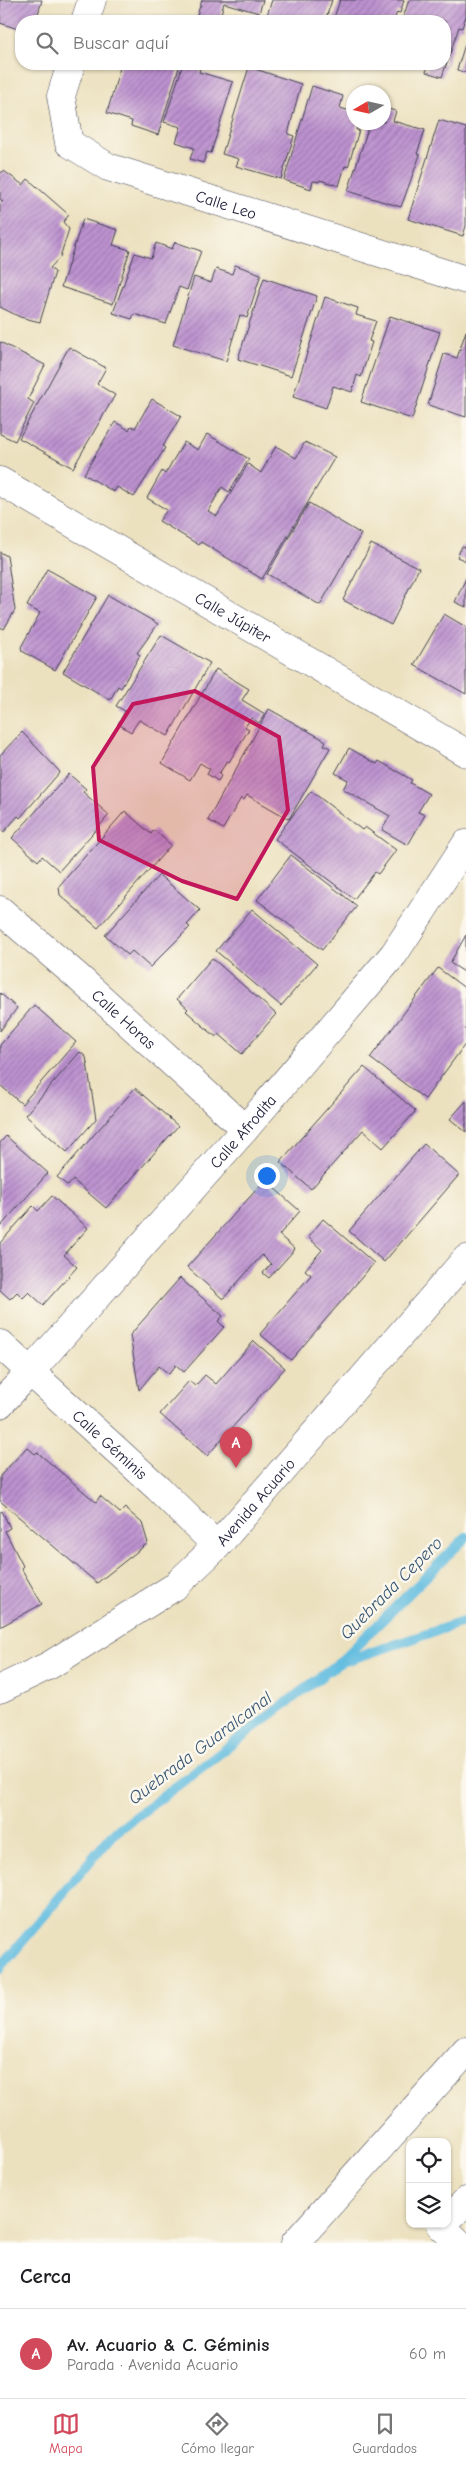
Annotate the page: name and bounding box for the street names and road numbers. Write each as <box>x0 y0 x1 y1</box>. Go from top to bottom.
street label: Calle Leo <box>193 187 259 223</box>
street label: Calle Júpiter <box>192 589 274 647</box>
street label: Calle Horas <box>88 986 159 1053</box>
street label: Calle Afrodita <box>207 1092 280 1172</box>
street label: Calle Géminis <box>69 1407 151 1484</box>
street label: Avenida Acuario <box>213 1455 299 1550</box>

